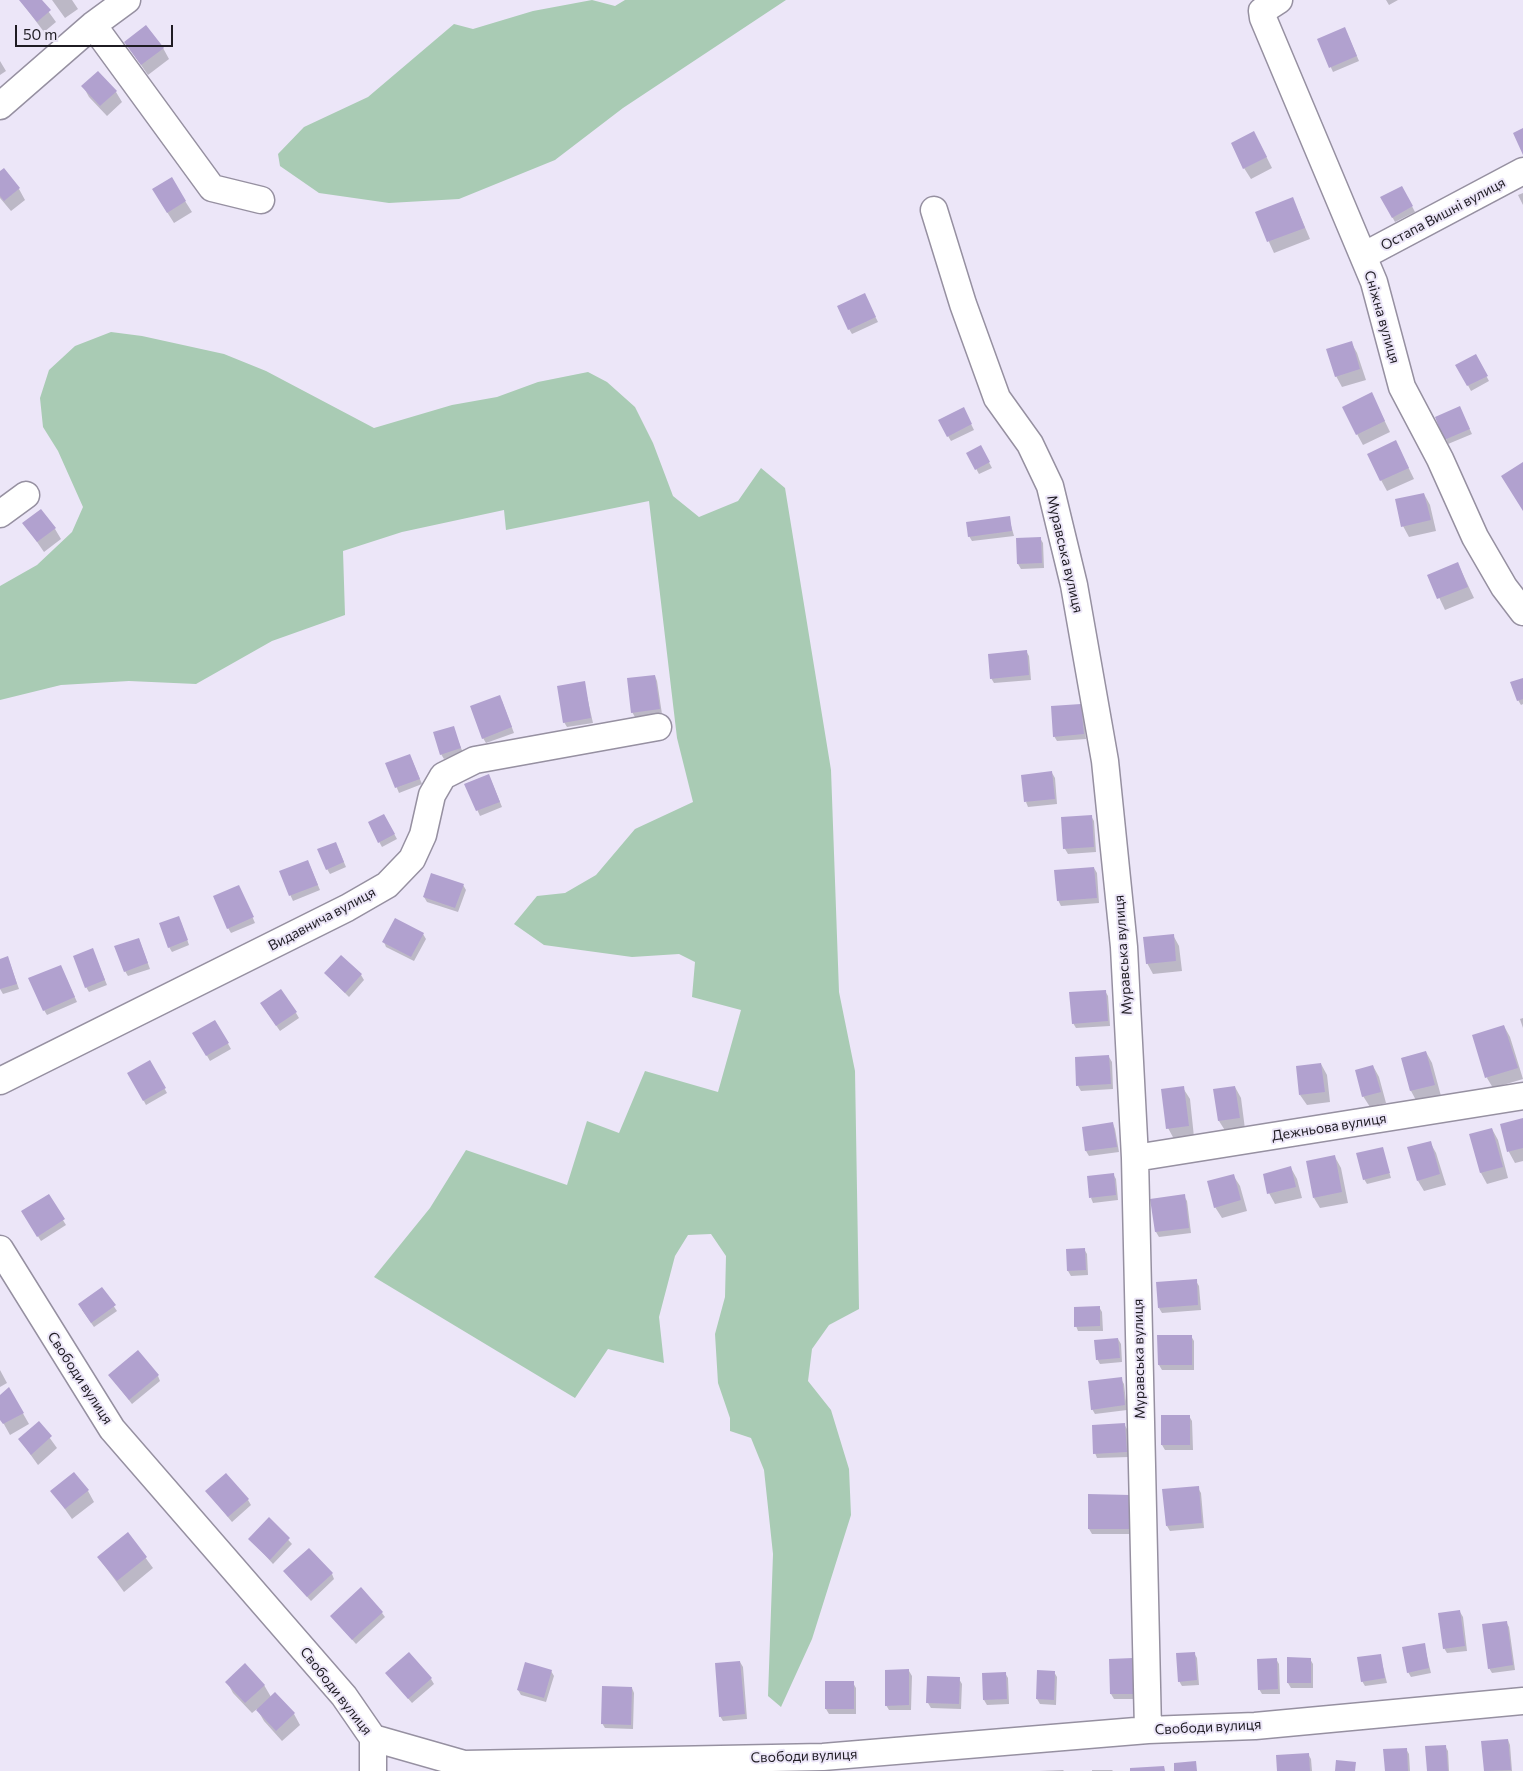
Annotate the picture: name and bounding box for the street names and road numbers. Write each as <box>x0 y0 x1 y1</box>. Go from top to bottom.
street label: Остапа Вишні вулиця <box>1378 174 1508 254</box>
street label: Сніжна вулиця <box>1361 269 1403 365</box>
street label: Муравська вулиця <box>1043 493 1087 615</box>
street label: Видавнича вулиця <box>265 884 379 954</box>
street label: Муравська вулиця <box>1110 894 1136 1016</box>
street label: Дежньова вулиця <box>1270 1110 1388 1144</box>
street label: Муравська вулиця <box>1130 1299 1148 1419</box>
street label: Свободи вулиця <box>44 1329 116 1427</box>
street label: Свободи вулиця <box>296 1644 376 1738</box>
street label: Свободи вулиця <box>1154 1716 1262 1738</box>
street label: Свободи вулиця <box>750 1746 858 1766</box>

